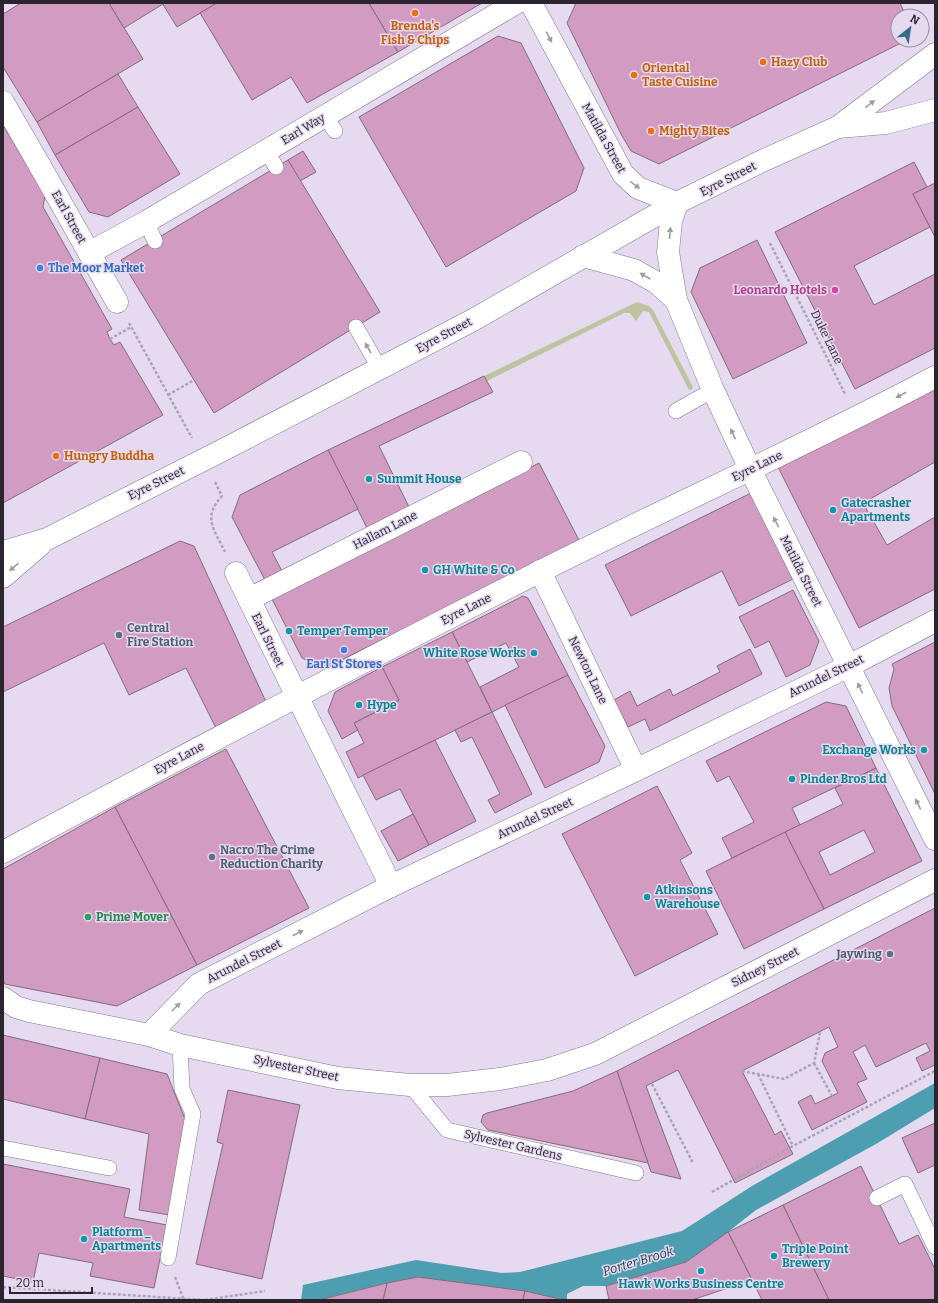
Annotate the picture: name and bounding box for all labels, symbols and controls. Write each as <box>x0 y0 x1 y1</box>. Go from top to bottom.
marker: Brenda's Fish & Chips <box>410 8 420 18</box>
north arrow <box>890 8 930 48</box>
text: N <box>908 12 922 28</box>
place label: Brenda's Fish & Chips <box>381 19 449 47</box>
one-way arrow <box>546 32 552 43</box>
place label: Hazy Club <box>771 55 827 69</box>
marker: Hazy Club <box>758 57 768 67</box>
place label: Oriental Taste Cuisine <box>642 61 718 89</box>
marker: Oriental Taste Cuisine <box>629 70 639 80</box>
one-way arrow <box>864 99 875 108</box>
street label: Matilda Street <box>579 100 629 176</box>
street label: Earl Way <box>279 110 328 148</box>
place label: Mighty Bites <box>659 124 730 138</box>
marker: Mighty Bites <box>646 126 656 136</box>
street label: Eyre Street <box>698 159 759 199</box>
one-way arrow <box>630 181 641 189</box>
street label: Earl Street <box>49 188 90 247</box>
one-way arrow <box>666 227 673 239</box>
place label: The Moor Market <box>48 261 144 275</box>
marker: The Moor Market <box>35 263 45 273</box>
one-way arrow <box>639 272 651 279</box>
place label: Leonardo Hotels <box>734 283 827 297</box>
marker: Leonardo Hotels <box>830 285 840 295</box>
street label: Duke Lane <box>808 308 846 366</box>
street label: Eyre Street <box>414 314 475 356</box>
one-way arrow <box>364 342 371 354</box>
one-way arrow <box>895 392 906 398</box>
one-way arrow <box>730 428 736 439</box>
street label: Eyre Lane <box>729 448 785 484</box>
place label: Hungry Buddha <box>64 449 155 463</box>
marker: Hungry Buddha <box>51 451 61 461</box>
street label: Eyre Street <box>125 463 187 503</box>
place label: Summit House <box>377 472 462 486</box>
marker: Summit House <box>364 474 374 484</box>
place label: Gatecrasher Apartments <box>841 496 912 524</box>
marker: Gatecrasher Apartments <box>828 505 838 515</box>
street label: Hallam Lane <box>351 508 419 552</box>
one-way arrow <box>773 516 779 528</box>
street label: Matilda Street <box>777 533 825 610</box>
one-way arrow <box>9 562 20 571</box>
place label: GH White & Co <box>433 563 515 577</box>
marker: GH White & Co <box>420 565 430 575</box>
street label: Eyre Lane <box>438 590 494 628</box>
street label: Earl Street <box>249 611 287 670</box>
place label: Central Fire Station <box>127 621 194 649</box>
place label: Temper Temper <box>297 624 388 638</box>
marker: Temper Temper <box>284 626 294 636</box>
marker: Central Fire Station <box>114 630 124 640</box>
street label: Newton Lane <box>566 634 610 706</box>
marker: Earl St Stores <box>339 645 349 655</box>
place label: White Rose Works <box>423 646 526 660</box>
marker: White Rose Works <box>529 648 539 658</box>
street label: Arundel Street <box>786 651 866 700</box>
place label: Earl St Stores <box>306 657 382 671</box>
one-way arrow <box>857 682 863 694</box>
place label: Hype <box>367 698 397 712</box>
marker: Hype <box>354 700 364 710</box>
street label: Eyre Lane <box>152 739 206 777</box>
place label: Exchange Works <box>822 743 916 757</box>
marker: Exchange Works <box>919 745 929 755</box>
place label: Pinder Bros Ltd <box>800 772 887 786</box>
marker: Pinder Bros Ltd <box>787 774 797 784</box>
street label: Arundel Street <box>495 794 576 842</box>
one-way arrow <box>915 799 921 810</box>
place label: Nacro The Crime Reduction Charity <box>220 843 323 871</box>
marker: Nacro The Crime Reduction Charity <box>207 852 217 862</box>
place label: Atkinsons Warehouse <box>655 883 720 911</box>
marker: Atkinsons Warehouse <box>642 892 652 902</box>
place label: Prime Mover <box>96 910 169 924</box>
marker: Prime Mover <box>83 912 93 922</box>
one-way arrow <box>292 930 304 936</box>
street label: Arundel Street <box>204 936 284 986</box>
street label: Sidney Street <box>729 944 802 990</box>
place label: Jaywing <box>835 947 882 961</box>
marker: Jaywing <box>885 949 895 959</box>
one-way arrow <box>171 1002 181 1012</box>
street label: Sylvester Street <box>252 1052 341 1084</box>
street label: Sylvester Gardens <box>463 1127 564 1163</box>
place label: Platform _ Apartments <box>92 1225 161 1253</box>
marker: Platform _ Apartments <box>79 1234 89 1244</box>
place label: Triple Point Brewery <box>782 1242 849 1270</box>
water label: Porter Brook <box>601 1243 676 1279</box>
marker: Triple Point Brewery <box>769 1251 779 1261</box>
marker: Hawk Works Business Centre <box>696 1266 706 1276</box>
scale bar <box>10 1269 92 1295</box>
text: 20 m <box>16 1276 45 1290</box>
place label: Hawk Works Business Centre <box>618 1277 784 1291</box>

